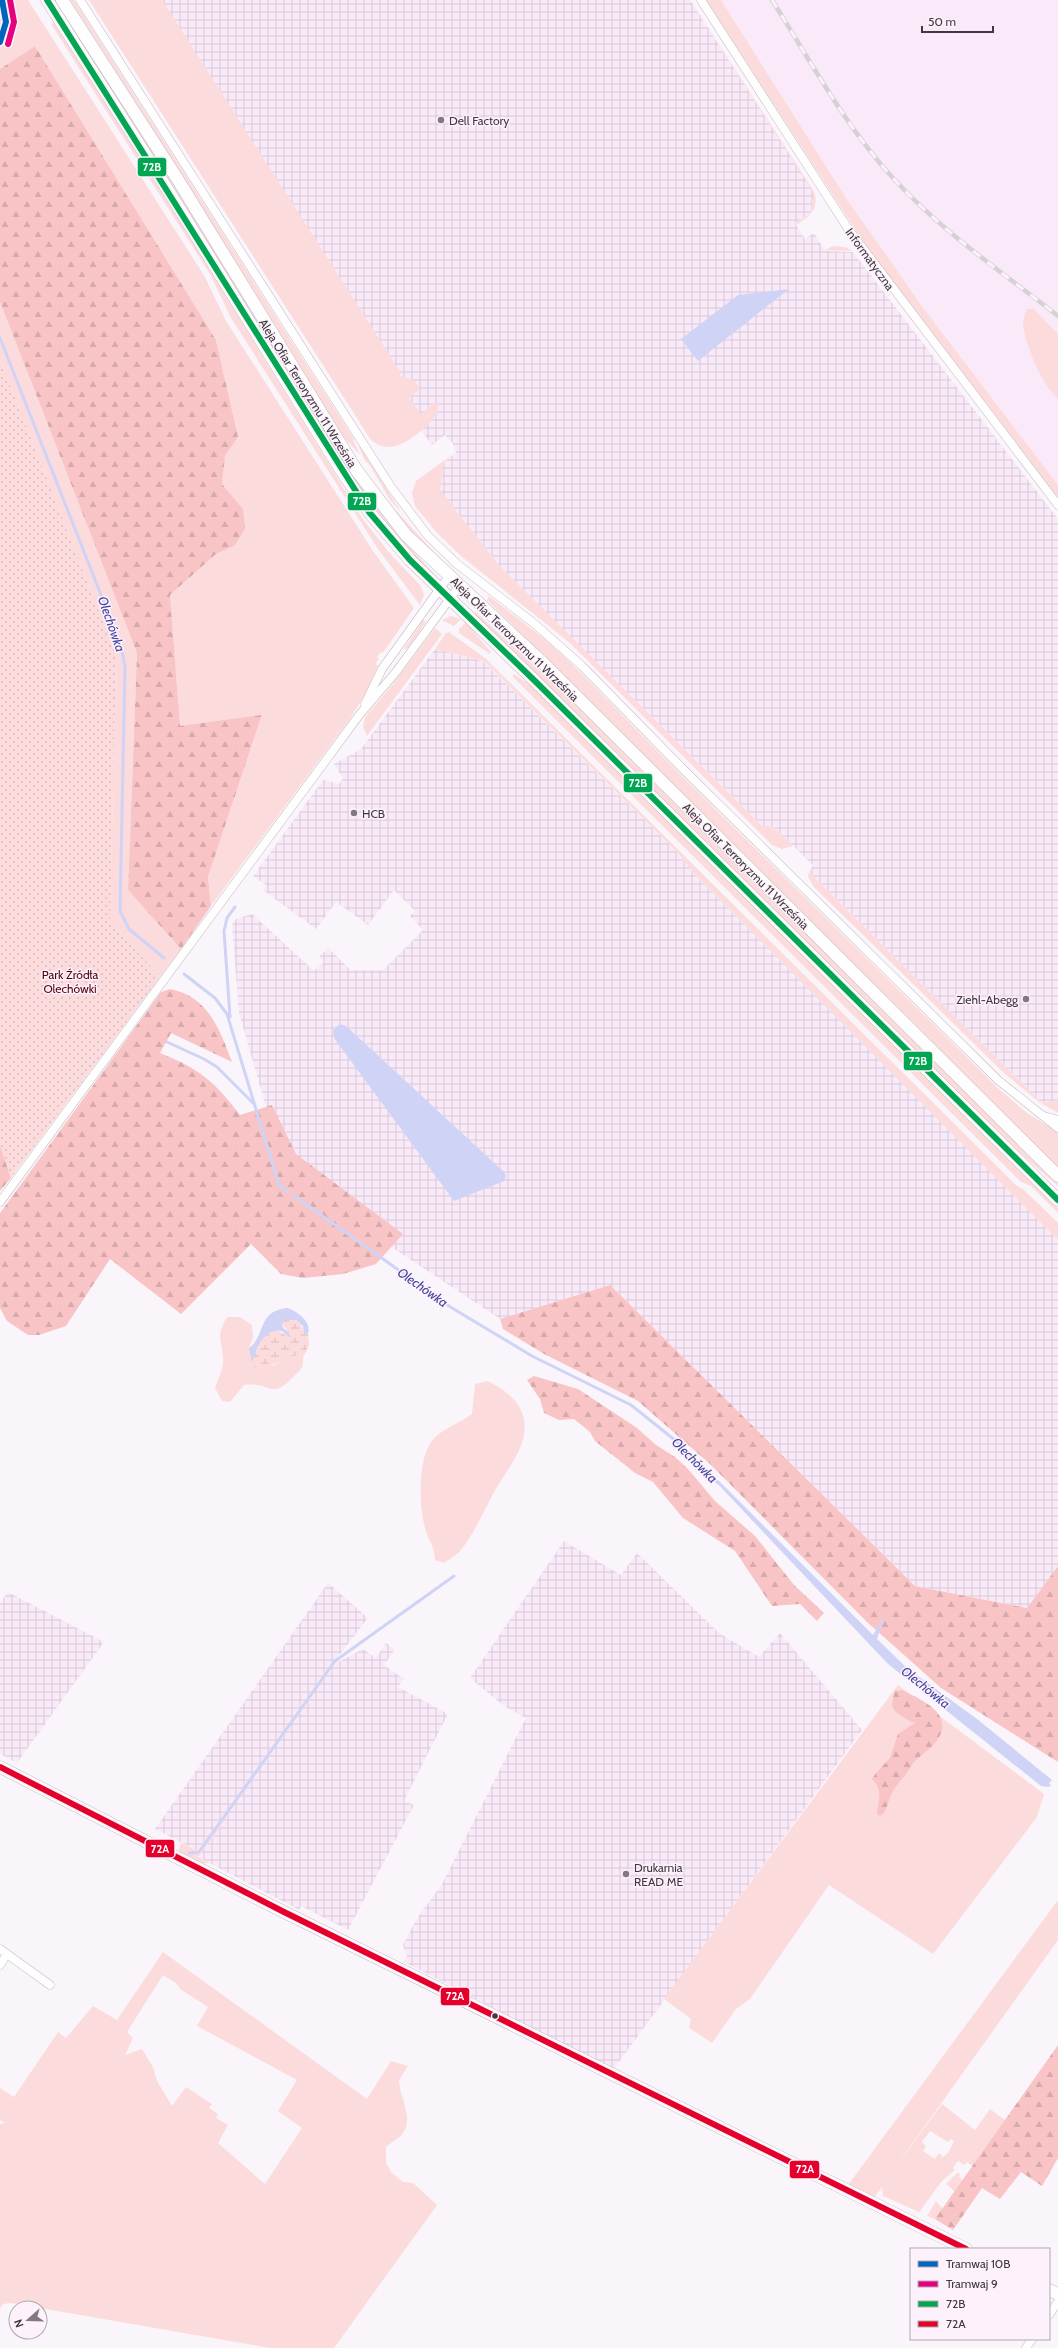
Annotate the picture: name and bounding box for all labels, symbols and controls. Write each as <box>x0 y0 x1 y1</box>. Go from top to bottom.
scale bar <box>922 8 993 34</box>
text: 50 m <box>928 14 956 29</box>
place label: Dell Factory <box>449 113 509 128</box>
marker: Dell Factory <box>436 115 446 125</box>
line badge: 72B <box>137 157 167 177</box>
text: 72B <box>143 160 161 174</box>
street label: Informatyczna <box>842 225 898 293</box>
street label: Aleja Ofiar Terroryzmu 11 Września <box>256 316 360 470</box>
line badge: 72B <box>347 492 377 511</box>
text: 72B <box>353 494 371 508</box>
street label: Aleja Ofiar Terroryzmu 11 Września <box>448 574 583 705</box>
water label: Olechówka <box>95 594 129 654</box>
line badge: 72B <box>623 773 653 793</box>
text: 72B <box>629 776 647 790</box>
street label: Aleja Ofiar Terroryzmu 11 Września <box>680 800 813 933</box>
place label: HCB <box>362 806 385 821</box>
marker: HCB <box>349 808 359 818</box>
park label: Park Źródła Olechówki <box>42 967 98 996</box>
place label: Ziehl-Abegg <box>956 992 1019 1007</box>
marker: Ziehl-Abegg <box>1021 994 1031 1004</box>
line badge: 72B <box>903 1051 933 1071</box>
text: 72B <box>909 1054 927 1068</box>
water label: Olechówka <box>395 1264 451 1310</box>
water label: Olechówka <box>669 1434 721 1486</box>
water label: Olechówka <box>898 1663 954 1711</box>
line badge: 72A <box>145 1839 175 1858</box>
text: 72A <box>151 1842 169 1856</box>
place label: Drukarnia READ ME <box>634 1860 683 1889</box>
marker: Drukarnia READ ME <box>621 1869 631 1879</box>
line badge: 72A <box>440 1987 470 2006</box>
text: 72A <box>446 1989 464 2003</box>
unlabelled marker <box>490 2011 500 2021</box>
line badge: 72A <box>789 2160 820 2179</box>
text: 72A <box>796 2162 814 2176</box>
legend <box>910 2248 1050 2340</box>
text: Tramwaj 10B <box>946 2256 1010 2271</box>
text: Tramwaj 9 <box>946 2276 998 2291</box>
text: 72B <box>946 2296 966 2311</box>
north arrow <box>8 2300 48 2340</box>
text: 72A <box>946 2316 966 2331</box>
text: N <box>11 2317 27 2329</box>

